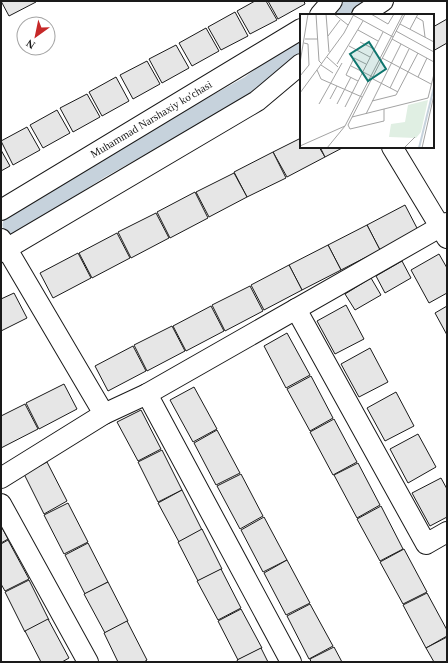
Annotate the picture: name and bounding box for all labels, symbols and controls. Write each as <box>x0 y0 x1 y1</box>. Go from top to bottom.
inset map <box>300 14 434 148</box>
north arrow <box>16 16 56 56</box>
text: N <box>24 37 37 52</box>
street label: Muhammad Narshaxiy ko'chasi <box>88 78 214 160</box>

